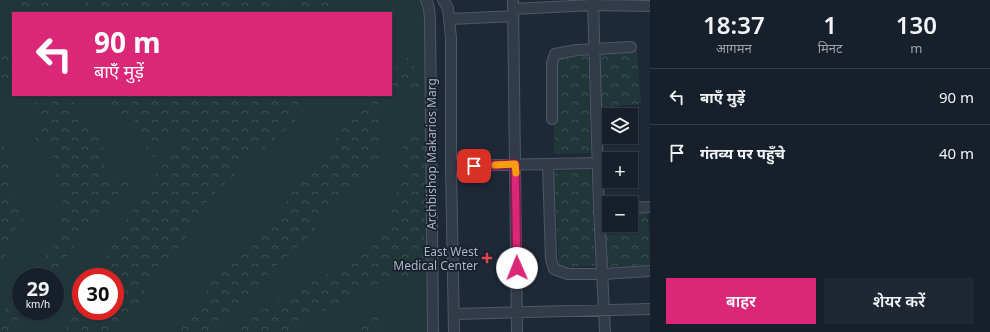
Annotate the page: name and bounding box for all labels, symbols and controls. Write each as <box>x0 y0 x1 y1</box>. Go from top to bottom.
text: 18:37 <box>703 8 765 41</box>
text: 1 <box>823 8 837 41</box>
text: 130 <box>896 8 937 41</box>
text: 90 m <box>94 23 161 61</box>
icon: left <box>28 28 80 80</box>
text: आगमन <box>716 39 752 57</box>
text: मिनट <box>818 39 843 57</box>
text: m <box>910 39 922 57</box>
text: बाएँ मुड़ें <box>94 59 144 83</box>
street label: Archbishop Makarios Marg <box>423 78 440 230</box>
icon: left <box>666 86 688 108</box>
text: बाएँ मुड़ें <box>700 87 745 107</box>
text: 90 m <box>939 87 974 107</box>
map controls <box>602 108 638 232</box>
button: layers <box>602 108 638 144</box>
icon: arrive <box>666 142 688 164</box>
text: गंतव्य पर पहुँचे <box>700 143 785 163</box>
text: 40 m <box>939 143 974 163</box>
pin <box>457 149 491 183</box>
button: + <box>602 152 638 188</box>
icon: arrive <box>463 155 485 177</box>
button: − <box>602 196 638 232</box>
place label: East West Medical Center <box>393 243 479 274</box>
position arrow <box>496 247 538 289</box>
marker: East West Medical Center <box>481 252 493 264</box>
speed limit sign: 30 <box>72 268 124 320</box>
text: 29 <box>27 275 49 302</box>
button: बाहर <box>666 278 816 324</box>
button: शेयर करें <box>824 278 974 324</box>
text: km/h <box>26 297 50 311</box>

